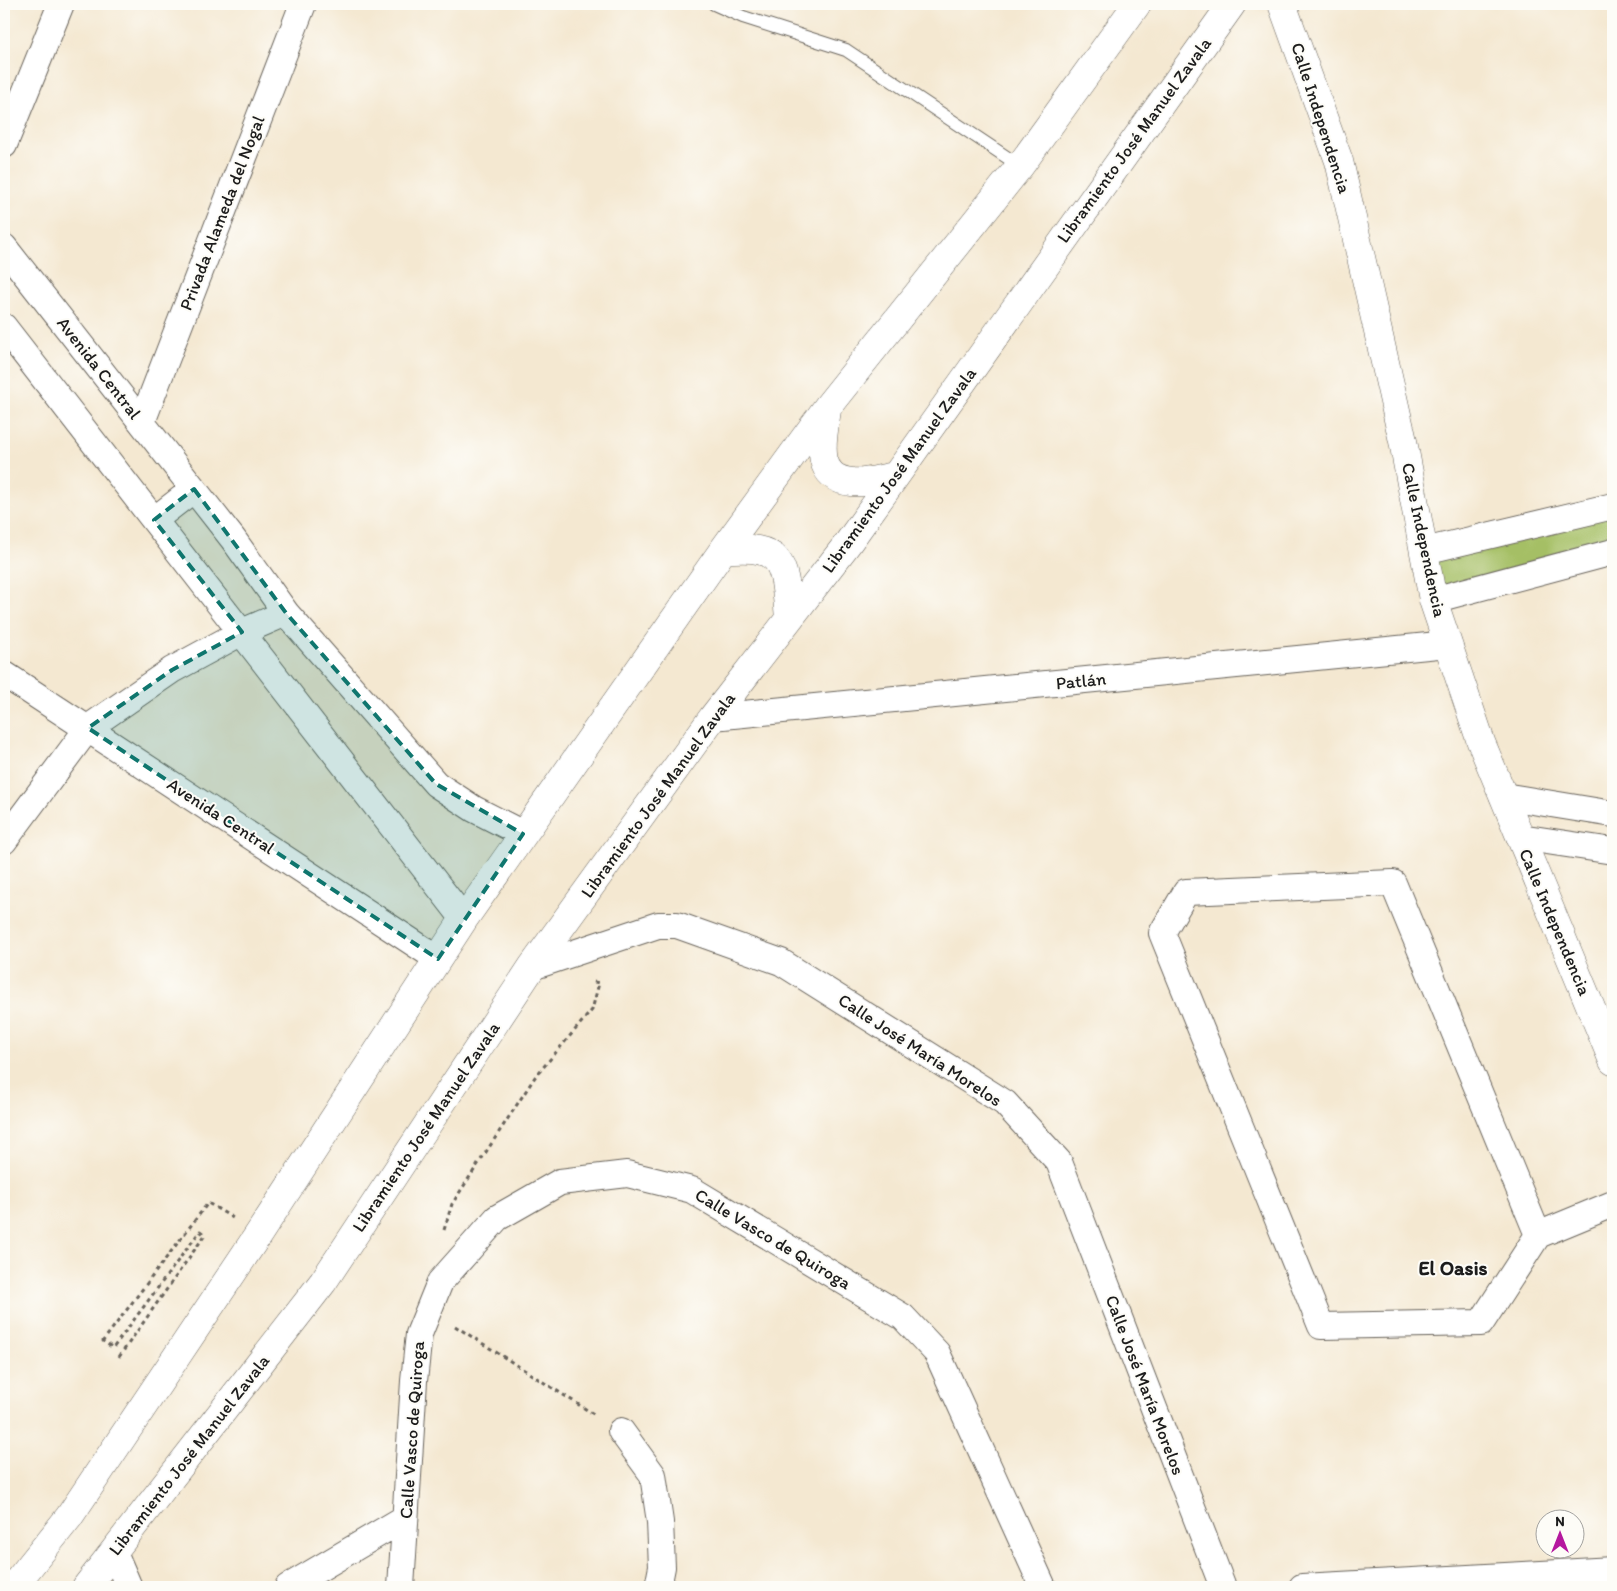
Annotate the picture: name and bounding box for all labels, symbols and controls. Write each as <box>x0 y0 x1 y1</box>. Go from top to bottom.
street label: Libramiento José Manuel Zavala <box>1052 32 1216 247</box>
street label: Calle Independencia <box>1286 40 1356 197</box>
street label: Privada Alameda del Nogal <box>175 112 269 314</box>
street label: Avenida Central <box>52 312 146 424</box>
street label: Libramiento José Manuel Zavala <box>817 362 981 577</box>
street label: Calle Independencia <box>1397 461 1451 620</box>
street label: Patlán <box>1055 667 1107 695</box>
street label: Libramiento José Manuel Zavala <box>576 687 740 902</box>
street label: Avenida Central <box>163 773 279 859</box>
street label: Calle Independencia <box>1514 845 1596 999</box>
street label: Calle José María Morelos <box>834 989 1006 1111</box>
street label: Libramiento José Manuel Zavala <box>347 1017 505 1236</box>
street label: Calle Vasco de Quiroga <box>691 1184 856 1295</box>
district label: El Oasis <box>1418 1256 1488 1280</box>
street label: Calle José María Morelos <box>1101 1292 1189 1478</box>
street label: Calle Vasco de Quiroga <box>395 1340 429 1520</box>
street label: Libramiento José Manuel Zavala <box>104 1350 275 1560</box>
north arrow <box>1534 1508 1584 1558</box>
text: N <box>1555 1513 1565 1530</box>

